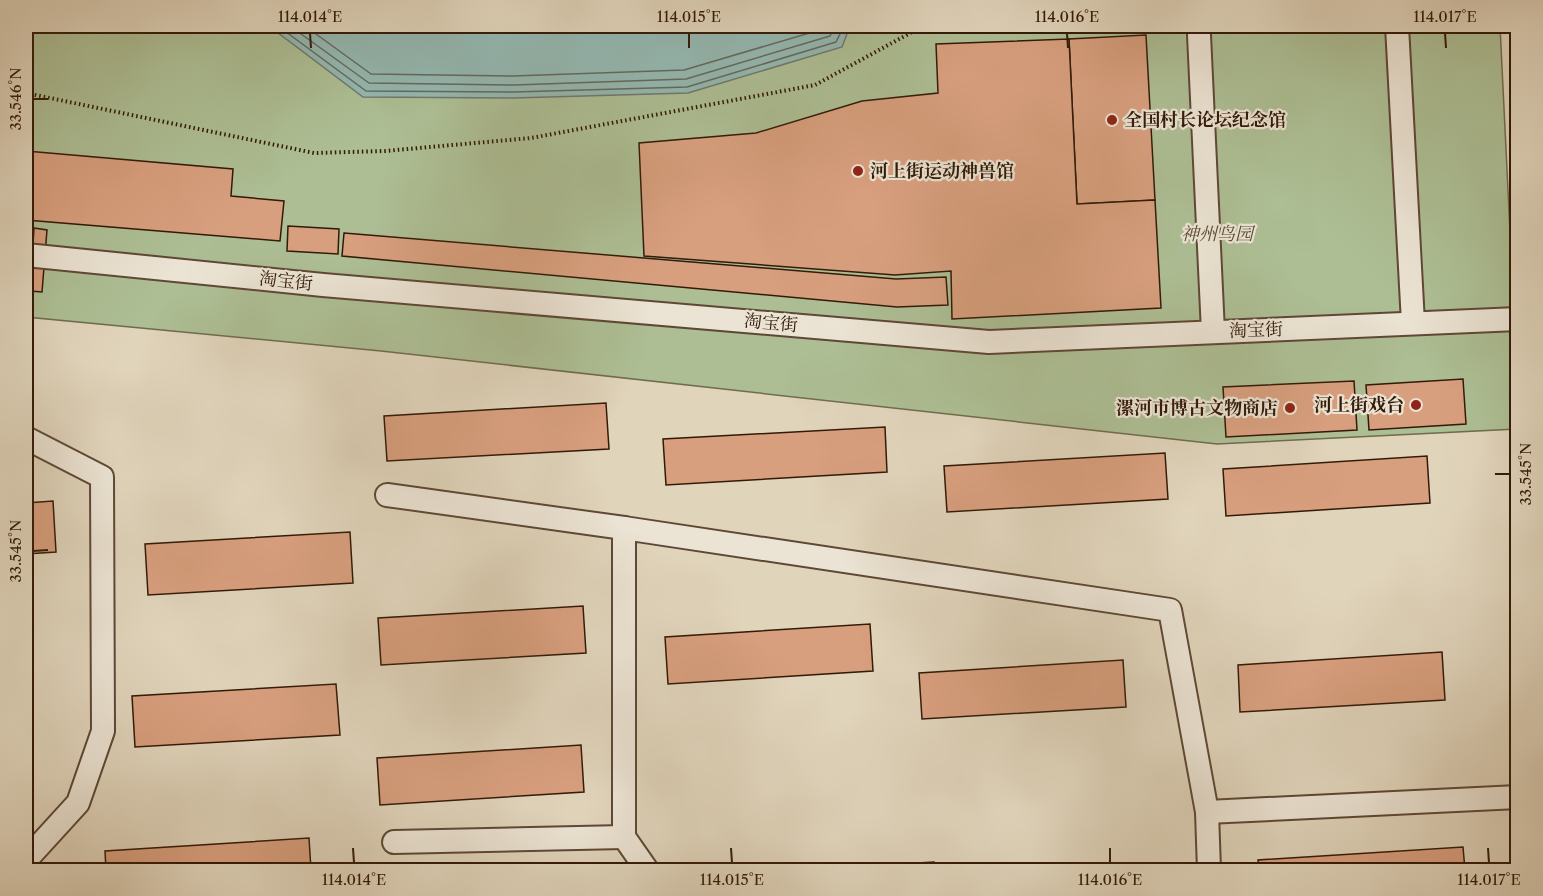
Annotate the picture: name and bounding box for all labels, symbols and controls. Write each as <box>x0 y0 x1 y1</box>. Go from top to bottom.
text: 114.014°E <box>278 7 342 26</box>
text: 114.015°E <box>657 7 721 26</box>
text: 114.016°E <box>1035 7 1099 26</box>
text: 114.017°E <box>1413 7 1477 26</box>
text: 33.546°N <box>6 67 25 131</box>
place label: 全国村长论坛纪念馆 <box>1124 109 1286 131</box>
marker: 全国村长论坛纪念馆 <box>1105 113 1119 127</box>
place label: 河上街运动神兽馆 <box>870 160 1014 182</box>
marker: 河上街运动神兽馆 <box>851 164 865 178</box>
park label: 神州鸟园 <box>1181 223 1256 245</box>
street label: 淘宝街 <box>258 267 314 295</box>
street label: 淘宝街 <box>743 310 799 336</box>
street label: 淘宝街 <box>1229 318 1283 342</box>
place label: 河上街戏台 <box>1314 394 1404 416</box>
place label: 漯河市博古文物商店 <box>1116 397 1278 419</box>
marker: 河上街戏台 <box>1409 398 1423 412</box>
marker: 漯河市博古文物商店 <box>1283 401 1297 415</box>
text: 33.545°N <box>1516 443 1535 505</box>
text: 33.545°N <box>6 520 25 582</box>
text: 114.014°E <box>322 870 386 889</box>
text: 114.015°E <box>700 870 764 889</box>
text: 114.016°E <box>1078 870 1142 889</box>
text: 114.017°E <box>1457 870 1521 889</box>

